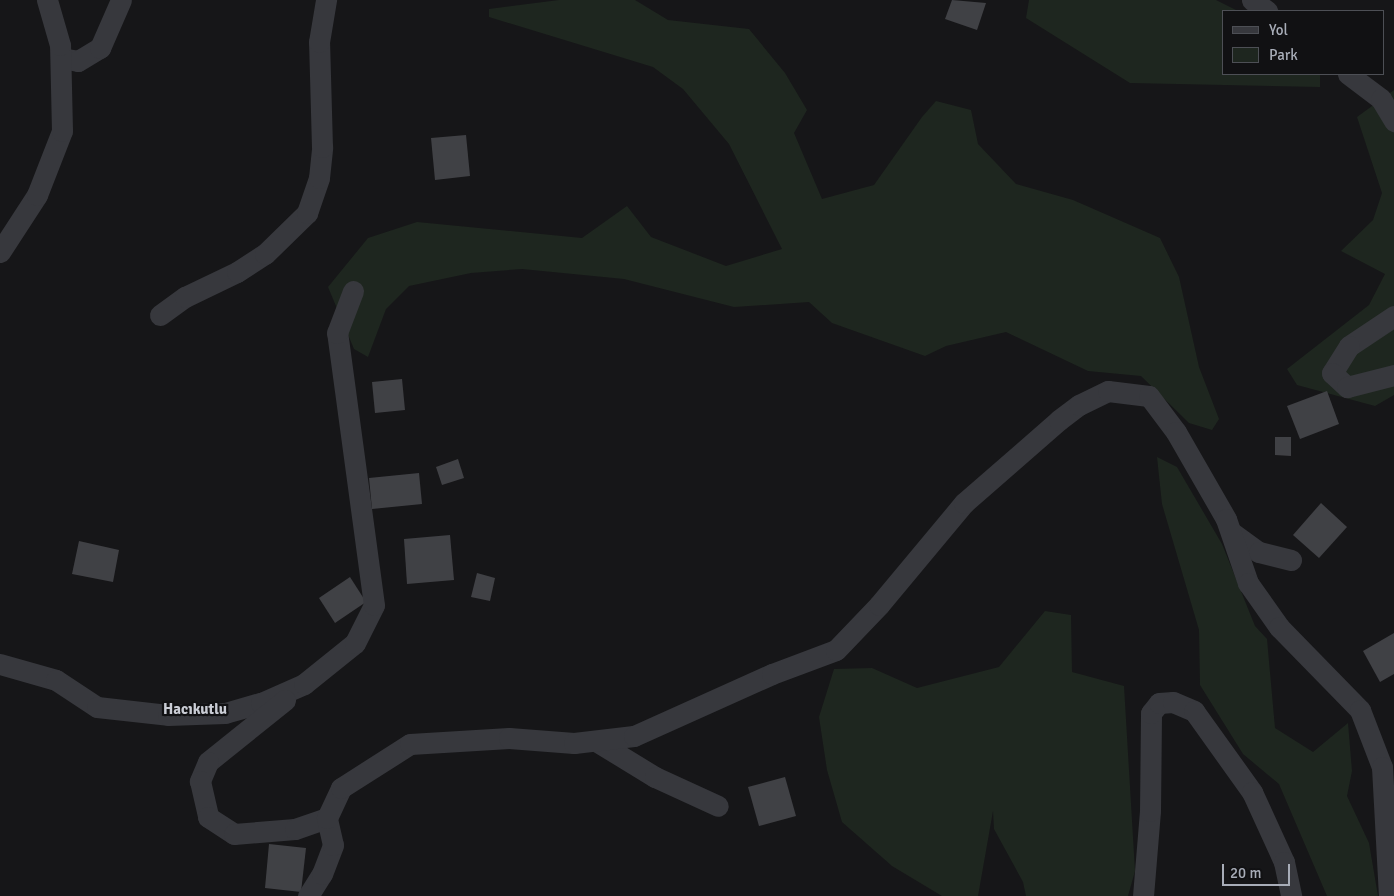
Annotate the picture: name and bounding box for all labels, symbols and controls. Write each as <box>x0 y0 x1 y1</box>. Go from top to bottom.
legend <box>1222 10 1384 75</box>
text: Yol <box>1269 21 1288 39</box>
text: Park <box>1269 46 1298 64</box>
district label: Hacıkutlu <box>163 701 227 719</box>
scale bar <box>1224 854 1292 886</box>
text: 20 m <box>1230 864 1261 882</box>

